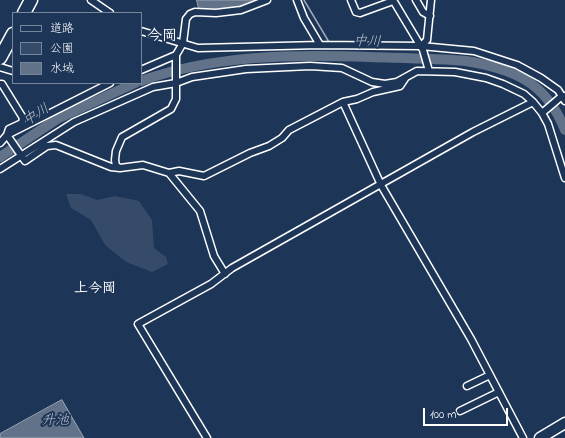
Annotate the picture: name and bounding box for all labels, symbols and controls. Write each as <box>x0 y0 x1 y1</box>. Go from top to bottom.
legend <box>12 12 142 84</box>
text: 道路 <box>50 20 74 38</box>
district label: 今岡 <box>147 29 177 47</box>
water label: 中川 <box>353 34 381 52</box>
text: 公園 <box>50 40 74 58</box>
text: 水域 <box>50 60 74 78</box>
water label: 中川 <box>21 101 53 131</box>
district label: 上今岡 <box>74 282 116 298</box>
scale bar <box>425 400 510 426</box>
text: 100 m <box>430 406 457 424</box>
water label: 升池 <box>41 414 69 430</box>

